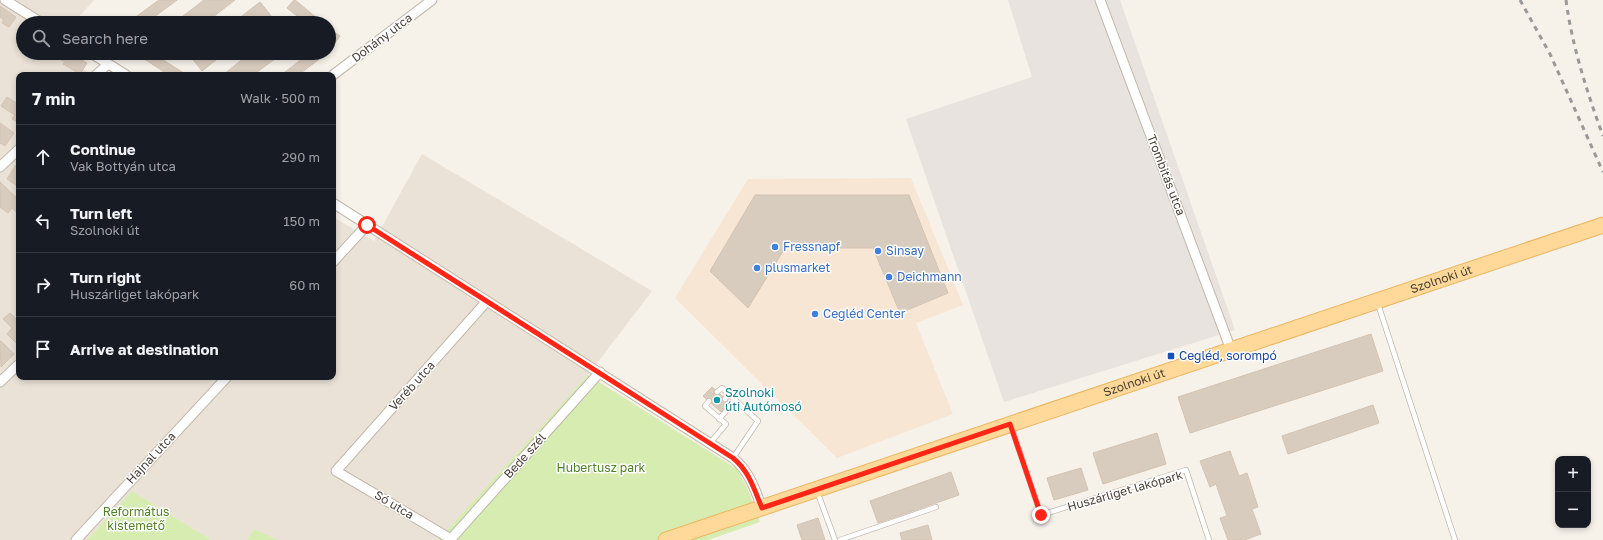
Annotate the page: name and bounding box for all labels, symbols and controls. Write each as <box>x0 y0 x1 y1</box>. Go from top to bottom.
street label: Dohány utca <box>348 10 415 65</box>
search box <box>16 16 336 60</box>
icon: search <box>30 27 52 49</box>
text: Search here <box>62 29 148 47</box>
text: 7 min <box>32 88 75 109</box>
text: Walk · 500 m <box>240 90 320 106</box>
street label: Trombitás utca <box>1144 132 1189 217</box>
text: Continue <box>70 140 136 158</box>
icon: ahead <box>32 146 54 168</box>
text: 290 m <box>282 149 320 165</box>
text: Vak Bottyán utca <box>70 158 176 174</box>
text: Turn left <box>70 204 132 222</box>
icon: left <box>32 210 54 232</box>
text: 150 m <box>283 213 320 229</box>
route start <box>358 216 376 234</box>
text: Szolnoki út <box>70 222 140 238</box>
place label: Fressnapf <box>783 239 841 254</box>
marker: Fressnapf <box>770 242 780 252</box>
place label: Sinsay <box>886 243 924 258</box>
marker: Sinsay <box>873 246 883 256</box>
place label: plusmarket <box>765 260 830 275</box>
street label: Szolnoki út <box>1408 261 1474 296</box>
marker: plusmarket <box>752 263 762 273</box>
text: Turn right <box>70 268 141 286</box>
place label: Deichmann <box>897 269 962 284</box>
marker: Deichmann <box>884 272 894 282</box>
icon: right <box>32 274 54 296</box>
text: 60 m <box>289 277 320 293</box>
text: Huszárliget lakópark <box>70 286 199 302</box>
place label: Cegléd Center <box>823 306 906 321</box>
marker: Cegléd Center <box>810 309 820 319</box>
icon: arrive <box>32 338 54 360</box>
text: Arrive at destination <box>70 340 219 358</box>
place label: Cegléd, sorompó <box>1179 348 1277 363</box>
marker: Cegléd, sorompó <box>1166 351 1176 361</box>
street label: Veréb utca <box>385 358 438 414</box>
street label: Szolnoki út <box>1101 365 1167 399</box>
place label: Szolnoki úti Autómosó <box>725 385 802 414</box>
marker: Szolnoki úti Autómosó <box>712 395 722 405</box>
street label: Hajnal utca <box>123 429 178 487</box>
street label: Bede szél <box>500 430 549 481</box>
map controls <box>1555 456 1591 528</box>
button: + <box>1555 456 1591 492</box>
park label: Hubertusz park <box>557 460 646 475</box>
street label: Huszárliget lakópark <box>1065 467 1185 514</box>
street label: Só utca <box>372 487 417 522</box>
button: − <box>1555 492 1591 528</box>
park label: Református kistemető <box>103 504 169 533</box>
route end <box>1032 506 1050 524</box>

